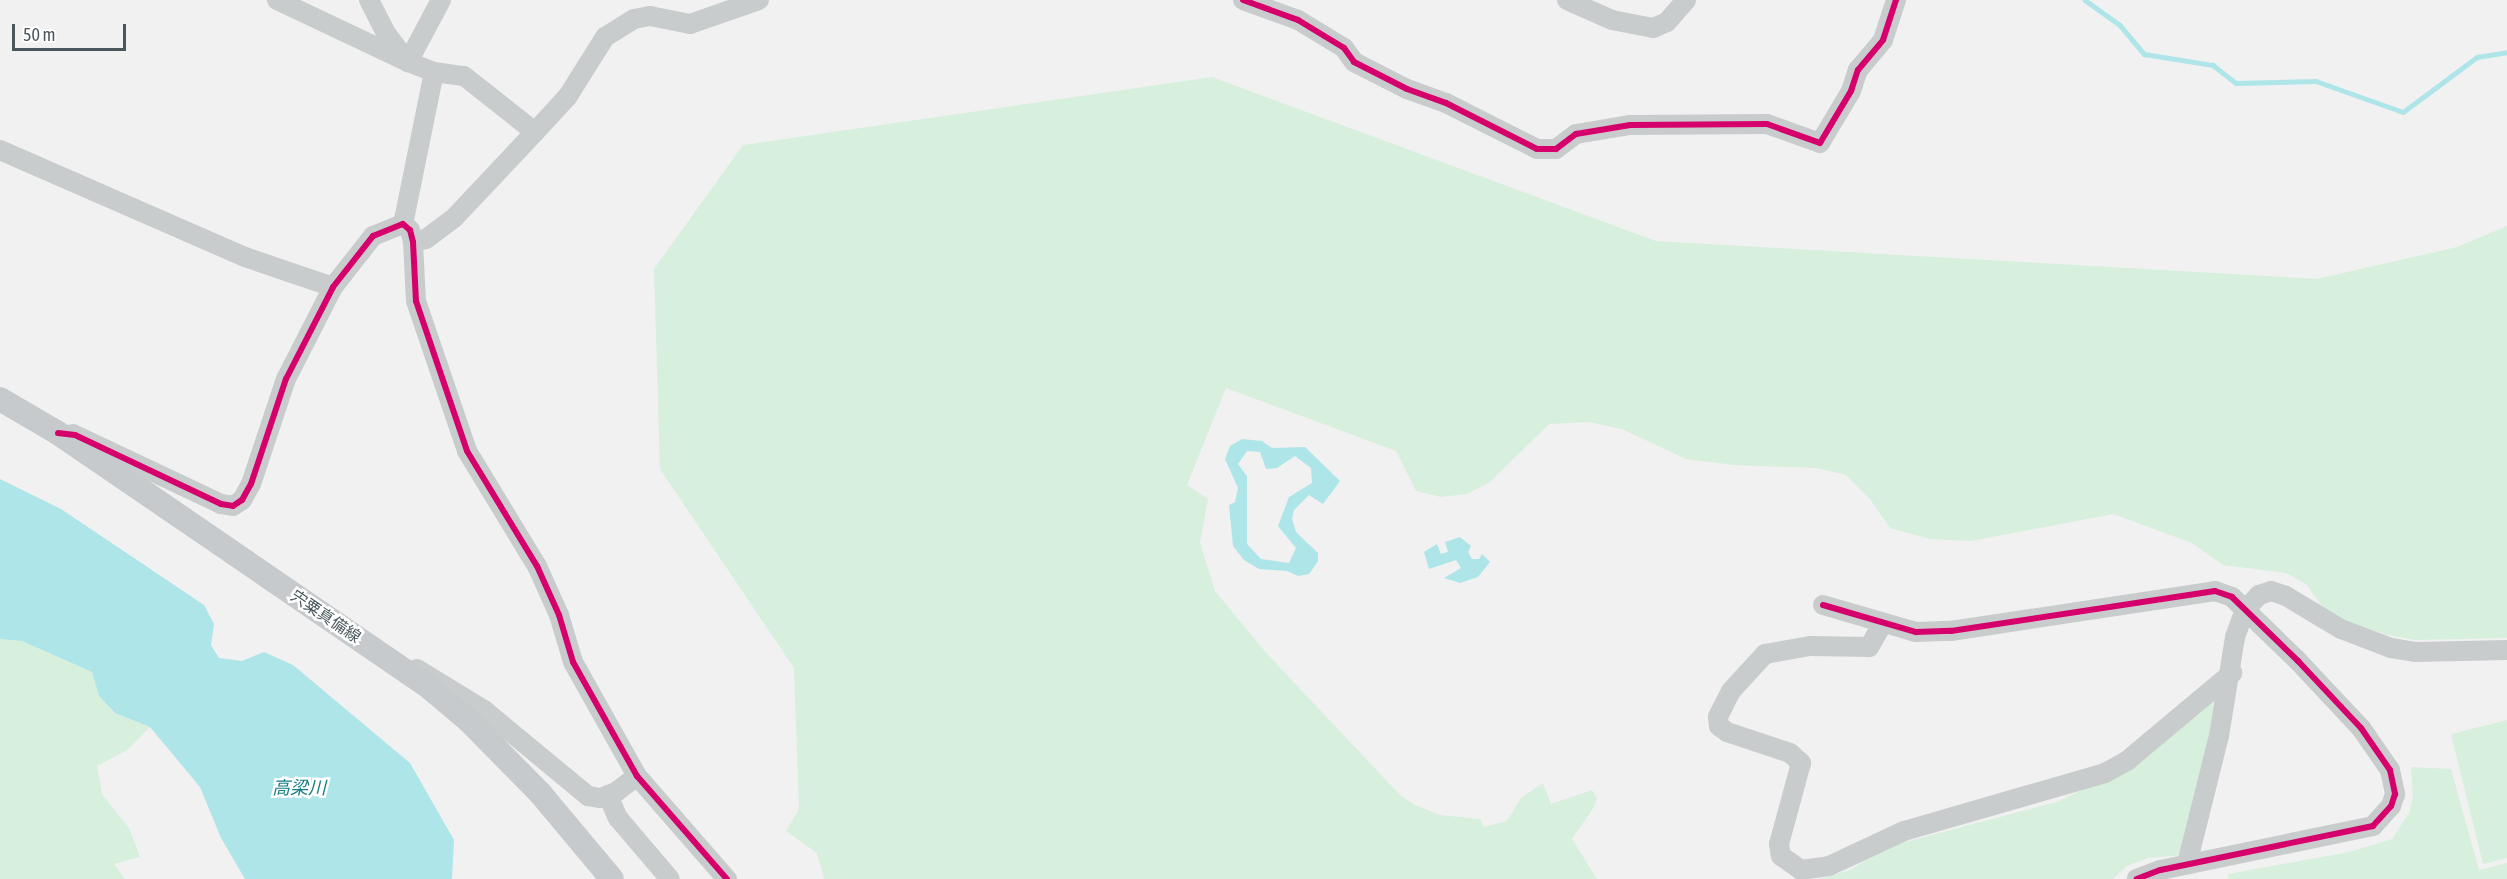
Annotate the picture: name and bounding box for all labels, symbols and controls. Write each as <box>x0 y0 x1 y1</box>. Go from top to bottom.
scale bar <box>15 12 129 50</box>
text: 50 m <box>23 24 55 45</box>
street label: 宍粟真備線 <box>287 586 365 646</box>
water label: 高梁川 <box>272 777 326 799</box>

